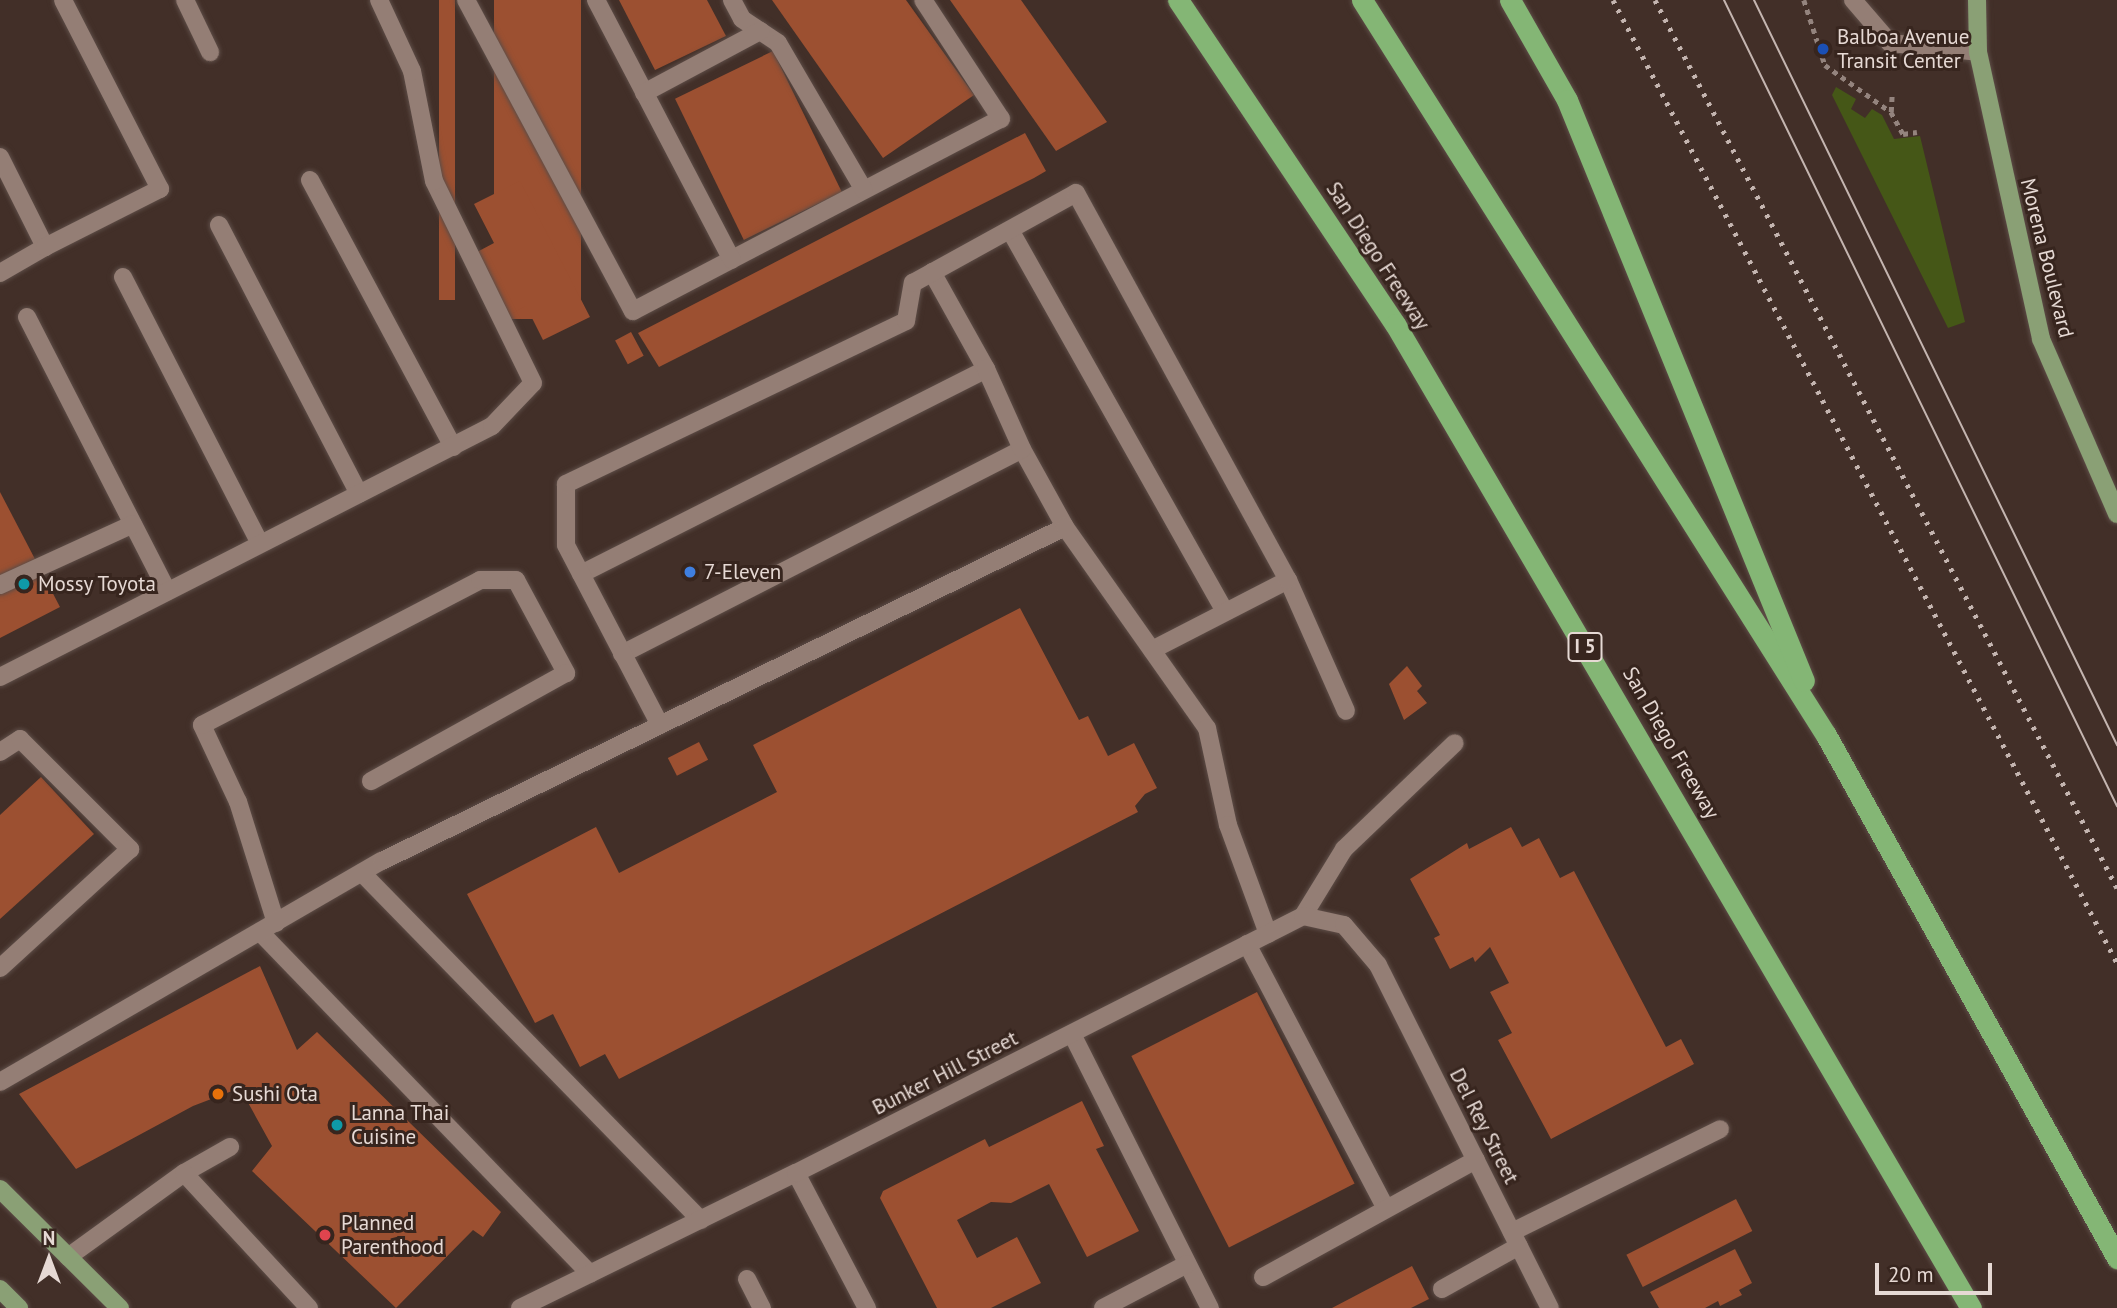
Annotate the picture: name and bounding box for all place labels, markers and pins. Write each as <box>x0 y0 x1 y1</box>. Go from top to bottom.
place label: Balboa Avenue Transit Center <box>1837 24 1970 74</box>
marker: Balboa Avenue Transit Center <box>1815 41 1831 57</box>
place label: 7-Eleven <box>704 559 781 585</box>
marker: 7-Eleven <box>682 564 698 580</box>
place label: Mossy Toyota <box>38 571 157 597</box>
marker: Mossy Toyota <box>16 576 32 592</box>
place label: Sushi Ota <box>232 1081 318 1107</box>
marker: Sushi Ota <box>210 1086 226 1102</box>
place label: Lanna Thai Cuisine <box>351 1100 450 1150</box>
marker: Lanna Thai Cuisine <box>329 1117 345 1133</box>
place label: Planned Parenthood <box>341 1210 444 1260</box>
marker: Planned Parenthood <box>315 1225 335 1245</box>

